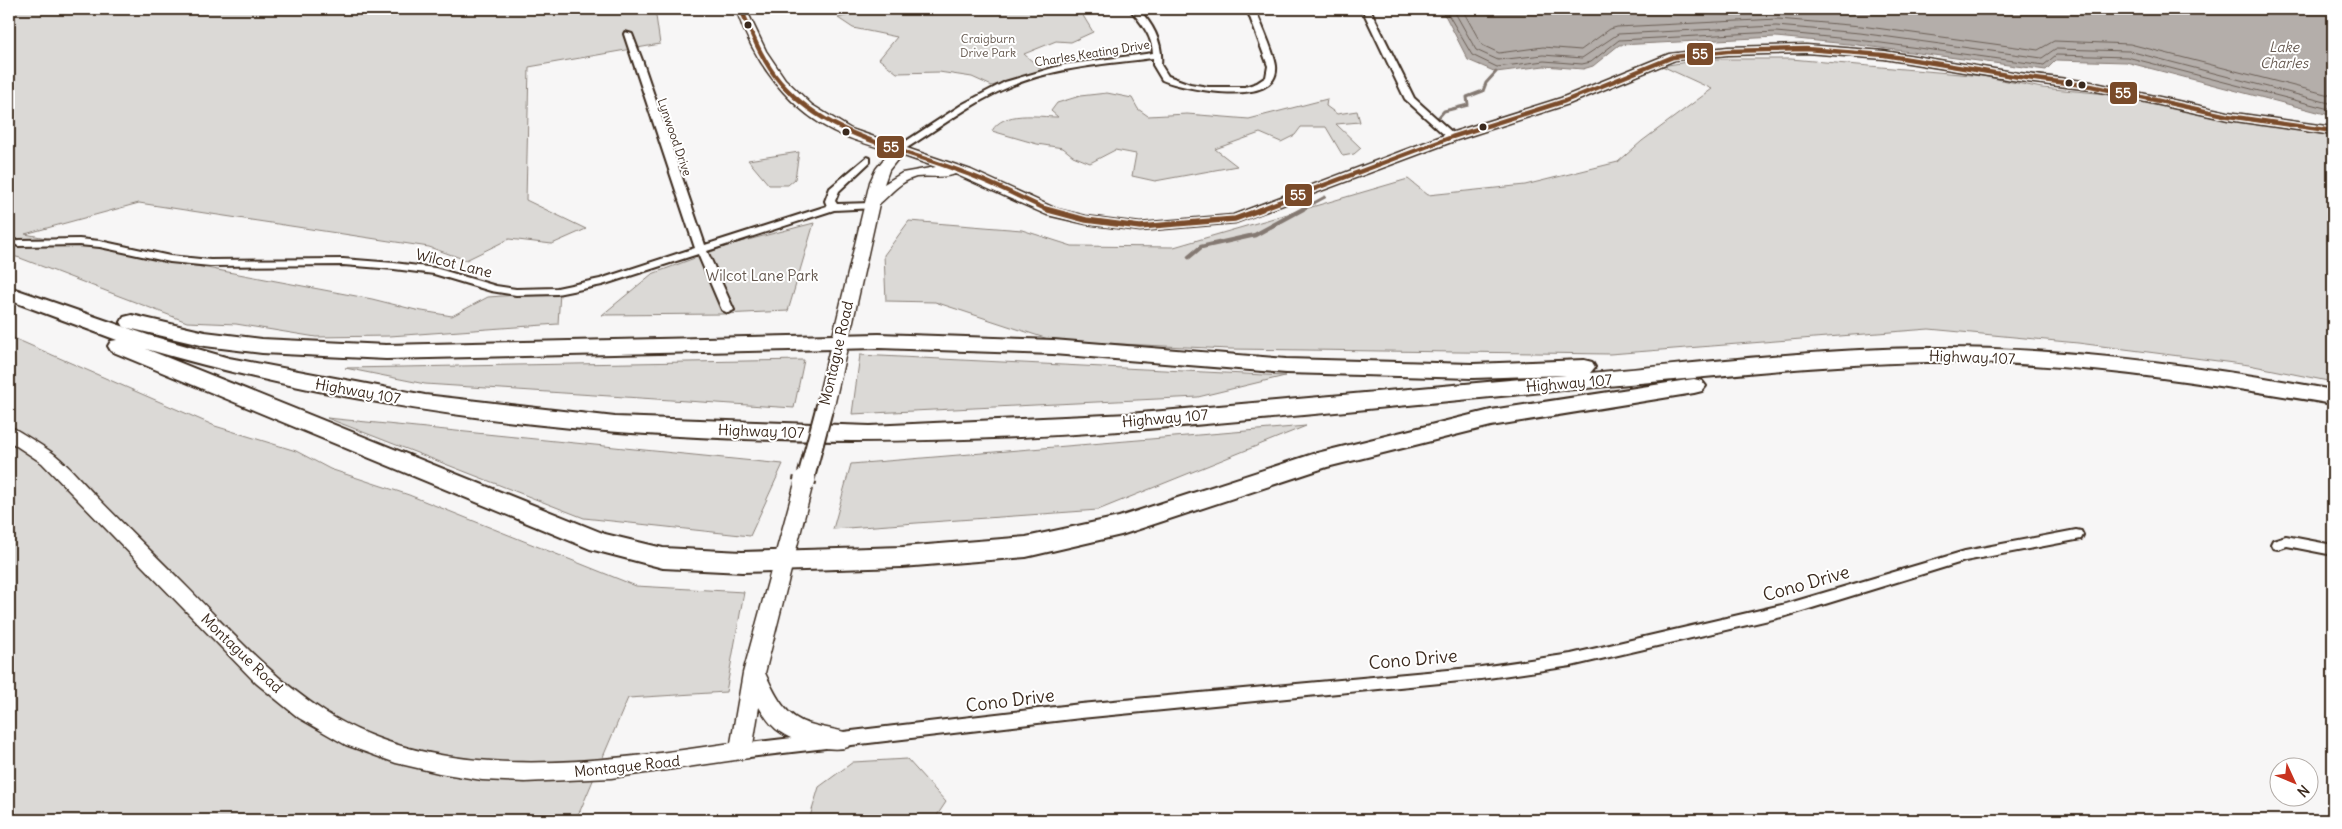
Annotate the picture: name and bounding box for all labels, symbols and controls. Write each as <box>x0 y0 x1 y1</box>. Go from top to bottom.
unlabelled marker <box>743 20 753 30</box>
park label: Craigburn Drive Park <box>960 31 1016 60</box>
street label: Charles Keating Drive <box>1033 37 1151 69</box>
water label: Lake Charles <box>2260 38 2310 72</box>
line badge: 55 <box>1686 42 1714 66</box>
text: 55 <box>1692 45 1708 63</box>
unlabelled marker <box>2064 78 2074 88</box>
unlabelled marker <box>2077 80 2087 90</box>
line badge: 55 <box>2109 81 2138 105</box>
text: 55 <box>2115 84 2131 102</box>
street label: Lynwood Drive <box>655 96 695 178</box>
unlabelled marker <box>1478 122 1488 132</box>
unlabelled marker <box>841 127 851 137</box>
line badge: 55 <box>876 135 905 159</box>
text: 55 <box>883 138 899 156</box>
line badge: 55 <box>1284 183 1313 207</box>
text: 55 <box>1290 186 1306 204</box>
street label: Wilcot Lane <box>414 244 494 282</box>
park label: Wilcot Lane Park <box>706 266 819 285</box>
street label: Montague Road <box>815 299 857 407</box>
street label: Highway 107 <box>1928 346 2016 368</box>
street label: Highway 107 <box>1525 370 1613 396</box>
street label: Highway 107 <box>314 374 402 408</box>
street label: Highway 107 <box>1121 405 1209 431</box>
street label: Highway 107 <box>717 420 805 442</box>
street label: Cono Drive <box>1760 560 1852 606</box>
street label: Montague Road <box>197 609 287 697</box>
street label: Cono Drive <box>1368 644 1458 674</box>
street label: Cono Drive <box>964 683 1056 717</box>
street label: Montague Road <box>573 751 681 781</box>
north arrow <box>2270 756 2320 806</box>
text: N <box>2294 781 2313 801</box>

